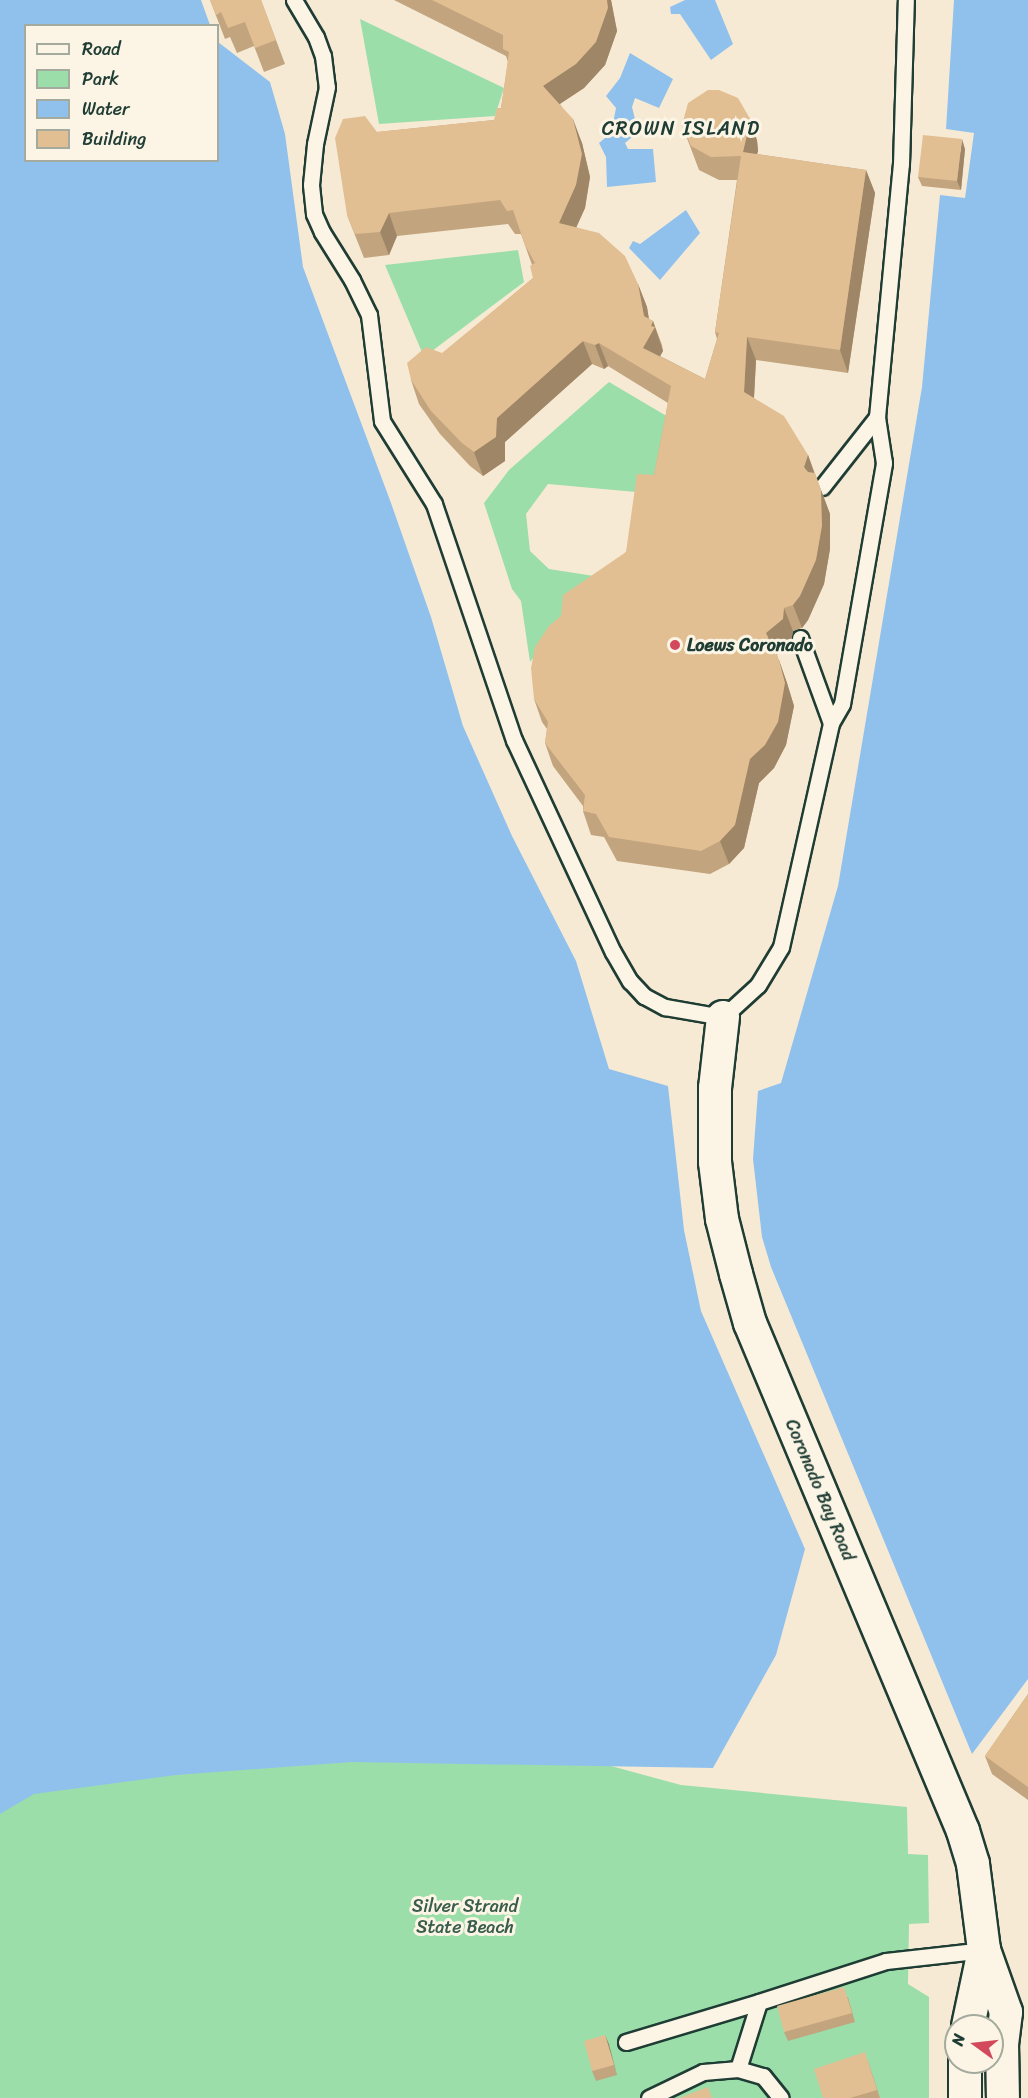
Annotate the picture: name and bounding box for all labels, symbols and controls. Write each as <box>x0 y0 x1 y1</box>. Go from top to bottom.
legend <box>24 24 219 162</box>
text: Road <box>82 33 121 65</box>
text: Park <box>82 63 119 95</box>
text: Water <box>82 93 129 125</box>
district label: CROWN ISLAND <box>601 116 761 140</box>
text: Building <box>82 123 146 155</box>
place label: Loews Coronado <box>687 634 813 656</box>
marker: Loews Coronado <box>668 638 682 652</box>
street label: Coronado Bay Road <box>780 1416 860 1564</box>
park label: Silver Strand State Beach <box>412 1896 518 1938</box>
north arrow <box>944 2014 1004 2074</box>
text: N <box>943 2031 974 2049</box>

